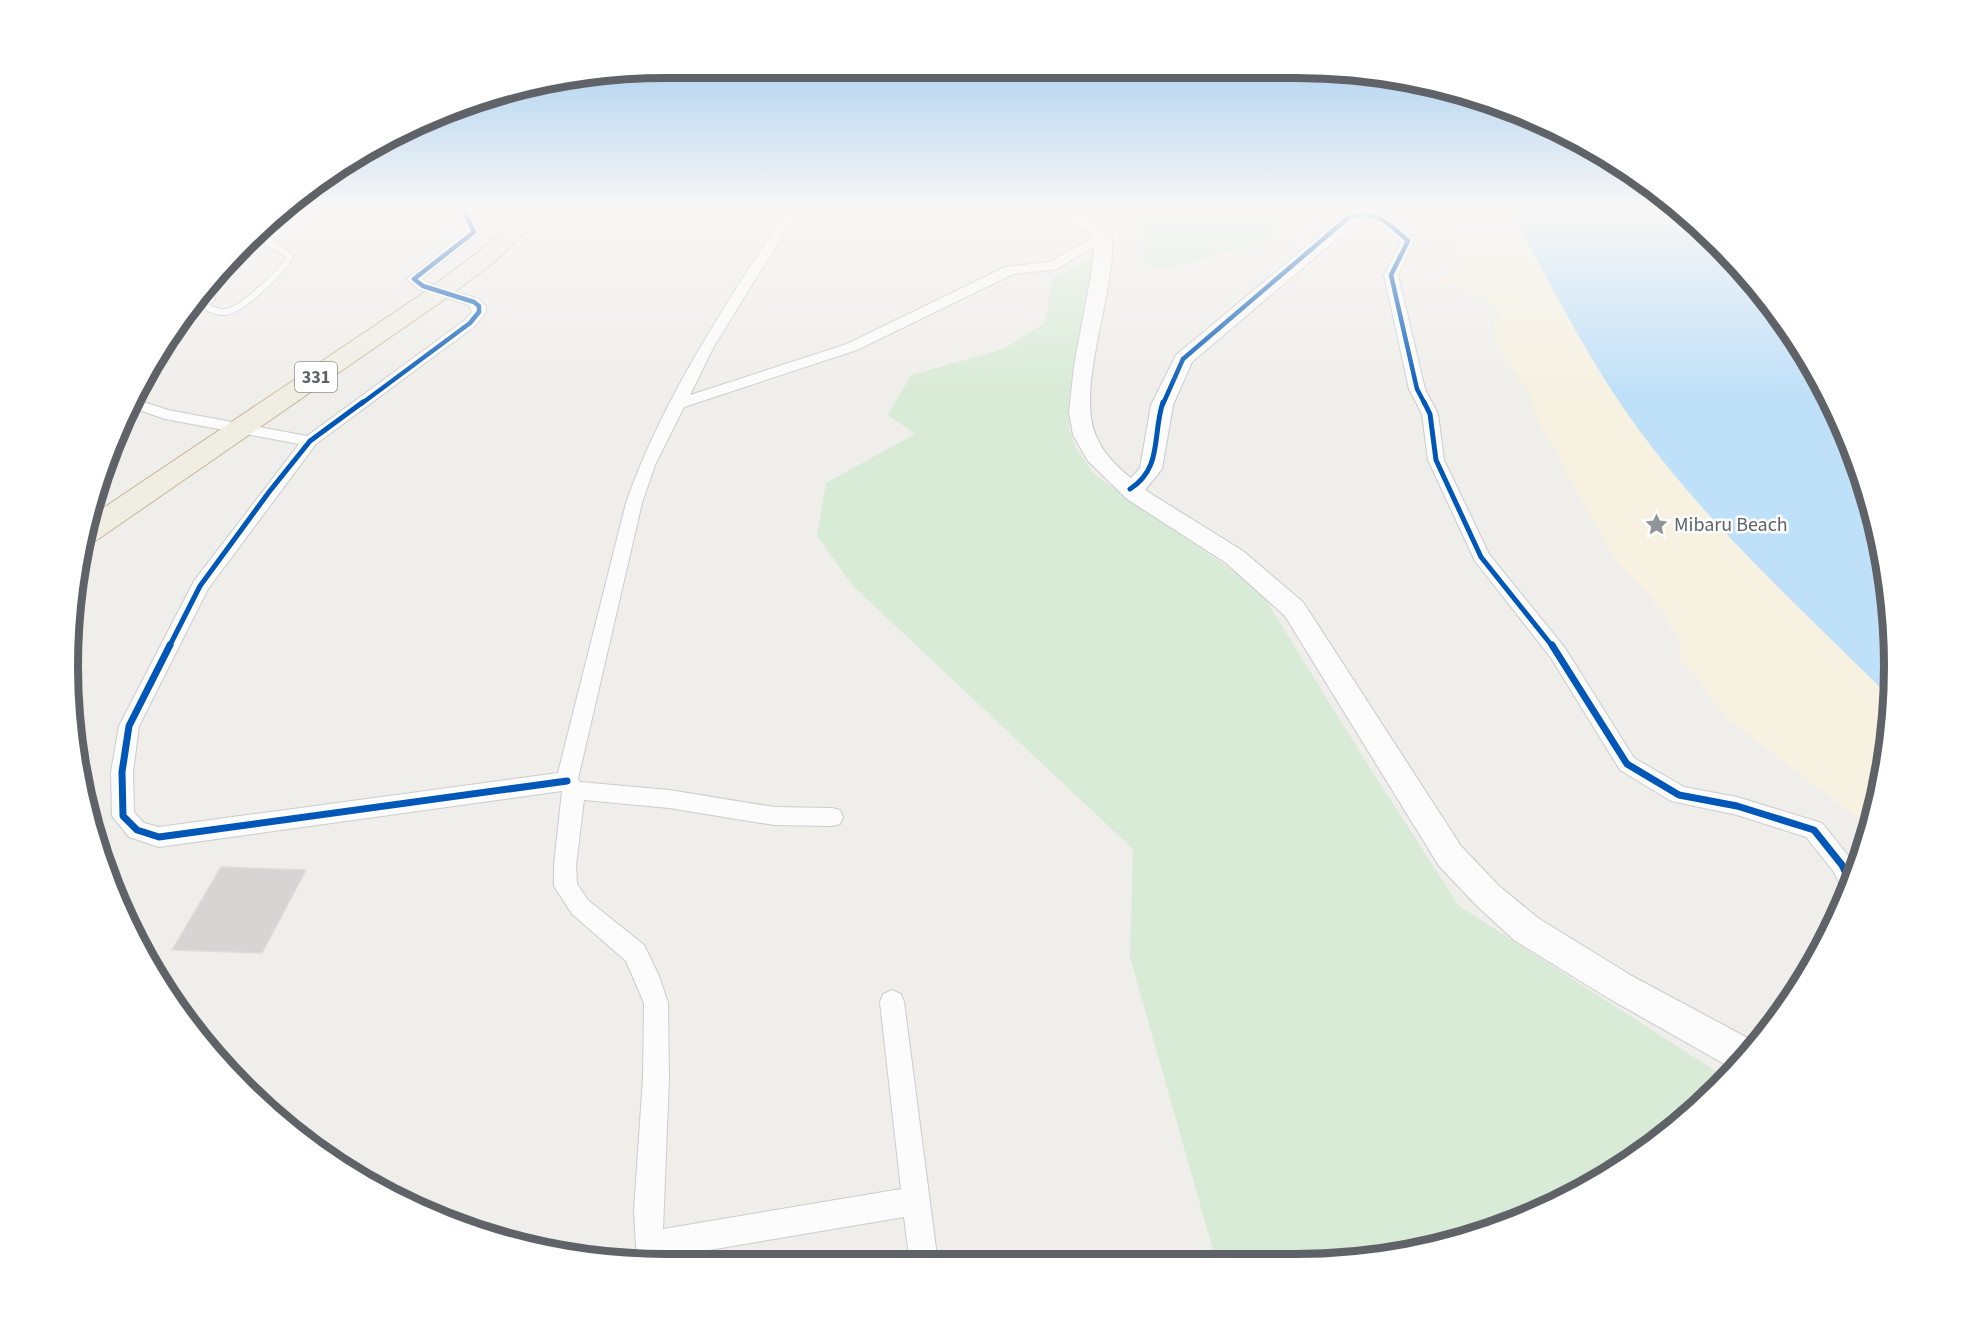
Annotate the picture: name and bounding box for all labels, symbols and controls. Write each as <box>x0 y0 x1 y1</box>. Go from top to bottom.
road number: 331 <box>295 362 337 392</box>
place icon: Mibaru Beach <box>1643 511 1669 537</box>
place label: Mibaru Beach <box>1674 511 1788 539</box>

